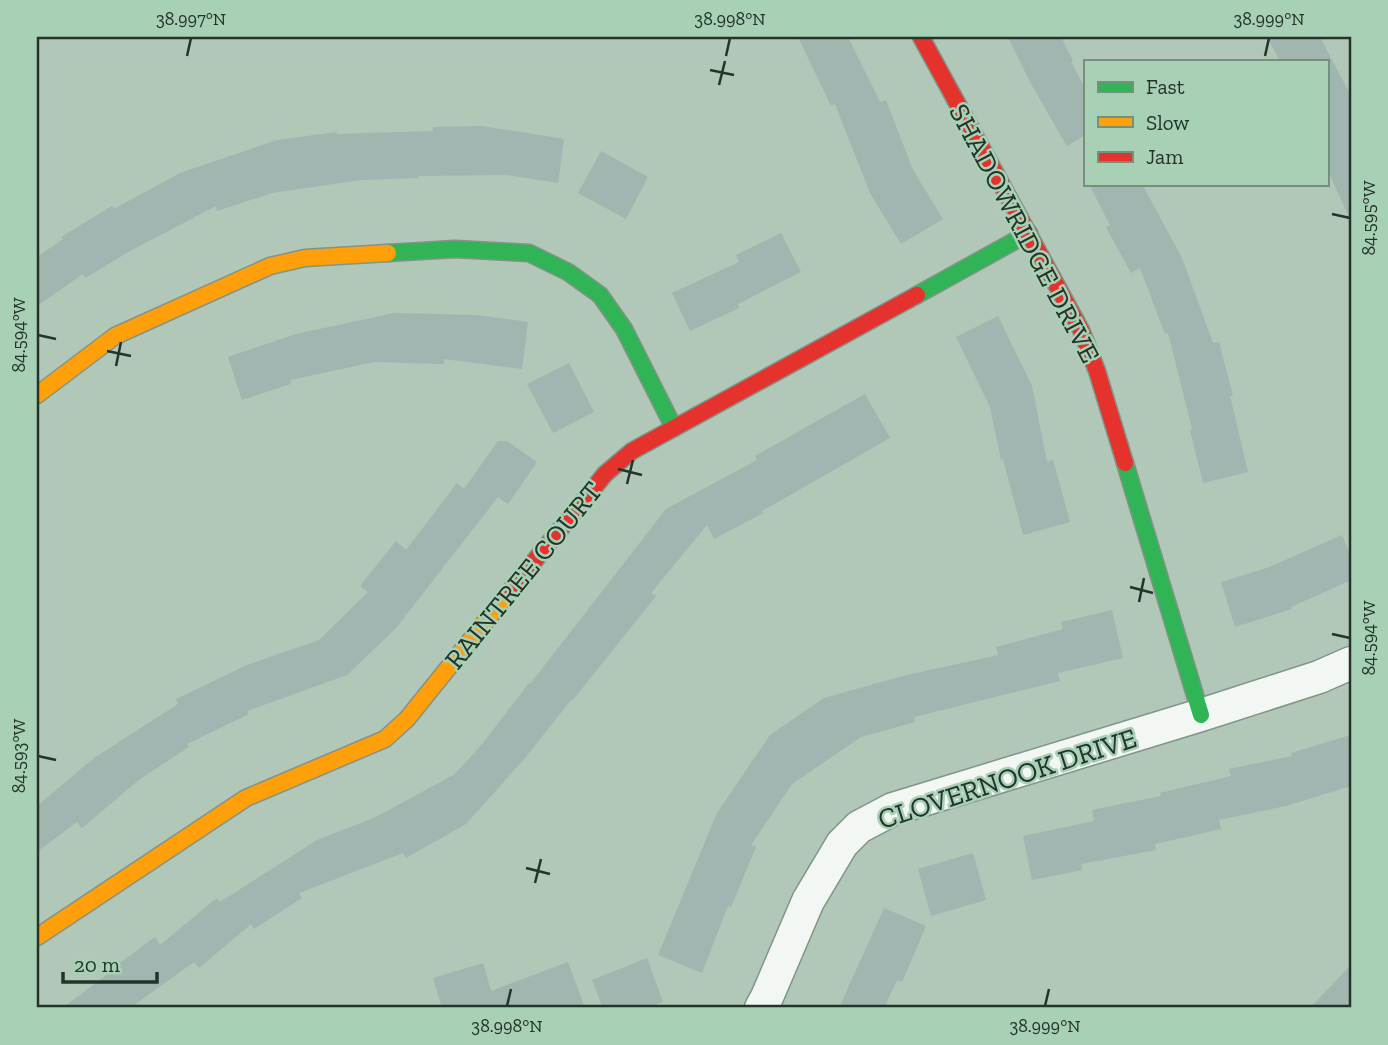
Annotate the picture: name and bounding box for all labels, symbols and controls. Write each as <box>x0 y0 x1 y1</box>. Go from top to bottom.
text: 38.997°N <box>156 8 226 30</box>
text: 38.998°N <box>694 8 766 30</box>
text: 38.999°N <box>1233 8 1305 30</box>
legend <box>1084 60 1328 186</box>
text: Fast <box>1146 74 1185 99</box>
street label: SHADOWRIDGE DRIVE <box>942 98 1107 368</box>
text: Slow <box>1146 110 1189 135</box>
text: Jam <box>1146 144 1183 169</box>
text: 84.595°W <box>1358 180 1380 256</box>
text: 84.594°W <box>8 297 30 373</box>
street label: RAINTREE COURT <box>438 475 609 676</box>
text: 84.594°W <box>1358 600 1380 676</box>
text: 84.593°W <box>8 718 30 793</box>
street label: CLOVERNOOK DRIVE <box>874 721 1141 836</box>
scale bar <box>63 940 158 984</box>
text: 20 m <box>74 952 120 977</box>
text: 38.998°N <box>471 1015 543 1037</box>
text: 38.999°N <box>1009 1015 1081 1037</box>

